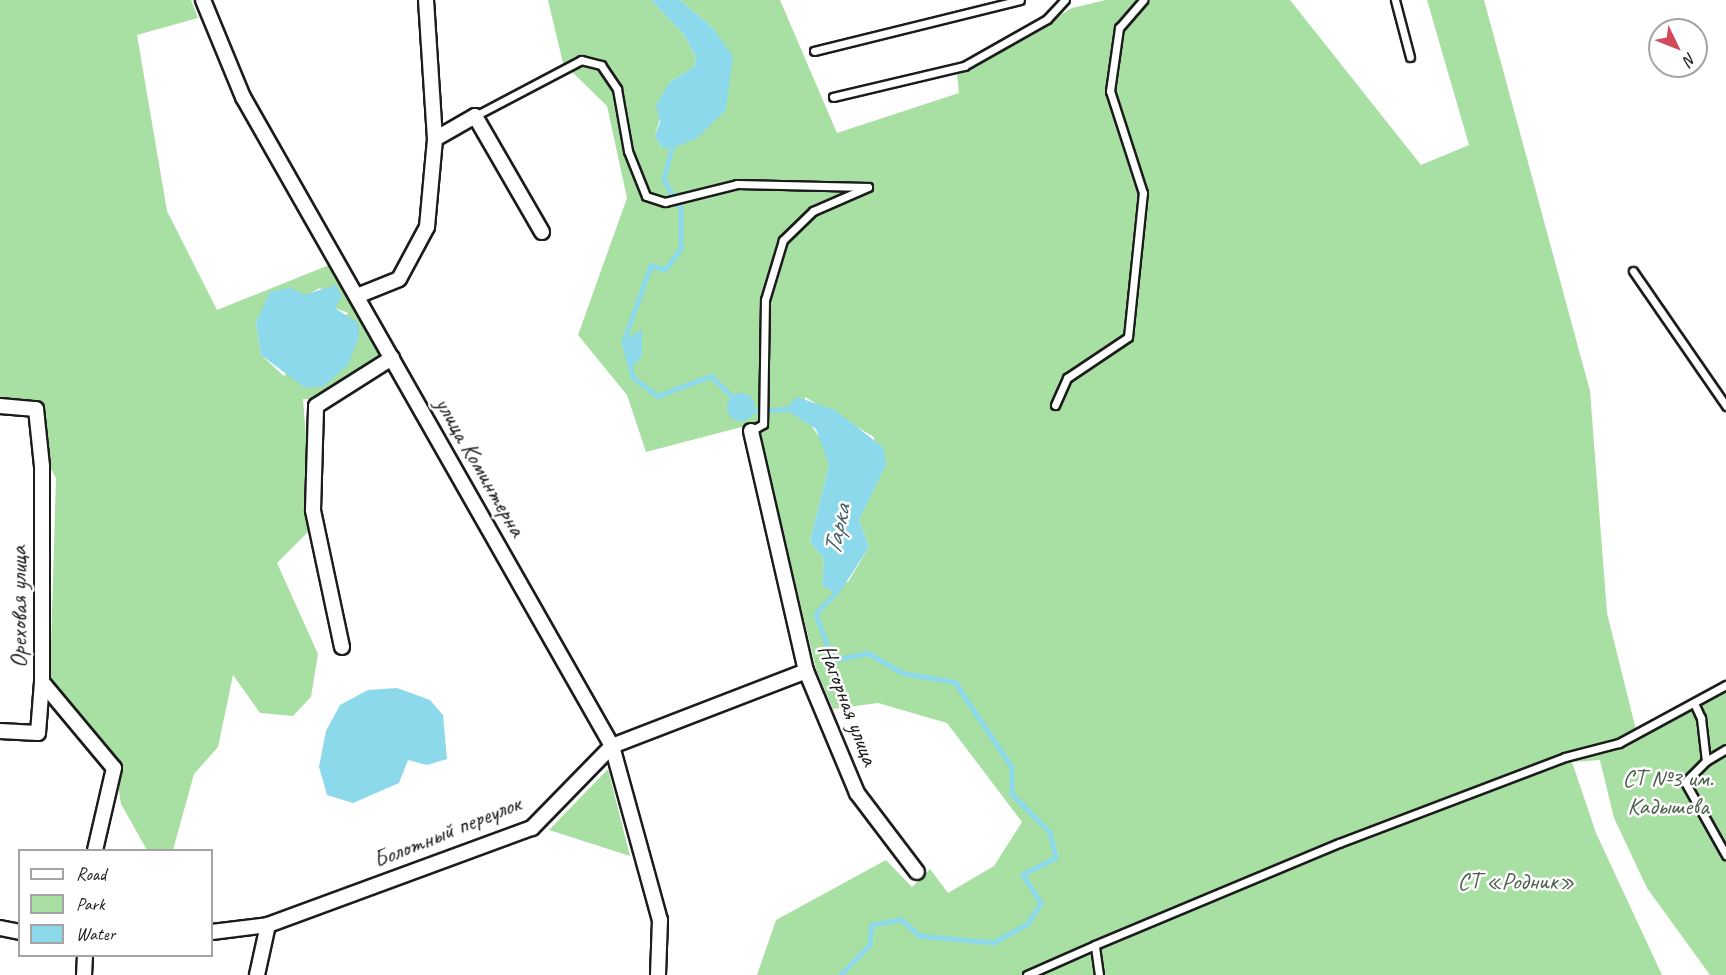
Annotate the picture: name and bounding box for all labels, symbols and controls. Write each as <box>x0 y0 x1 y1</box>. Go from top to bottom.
north arrow <box>1648 18 1708 78</box>
text: N <box>1679 48 1700 69</box>
street label: улица Коминтерна <box>429 393 531 541</box>
water label: Тарка <box>816 502 858 558</box>
street label: Ореховая улица <box>5 545 33 669</box>
street label: Нагорная улица <box>811 640 885 770</box>
park label: СТ №3 им. Кадышева <box>1623 765 1713 821</box>
street label: Болотный переулок <box>369 789 525 875</box>
legend <box>18 849 213 957</box>
text: Road <box>76 863 106 885</box>
park label: СТ «Родник» <box>1458 868 1574 896</box>
text: Park <box>76 893 105 915</box>
text: Water <box>76 923 115 945</box>

